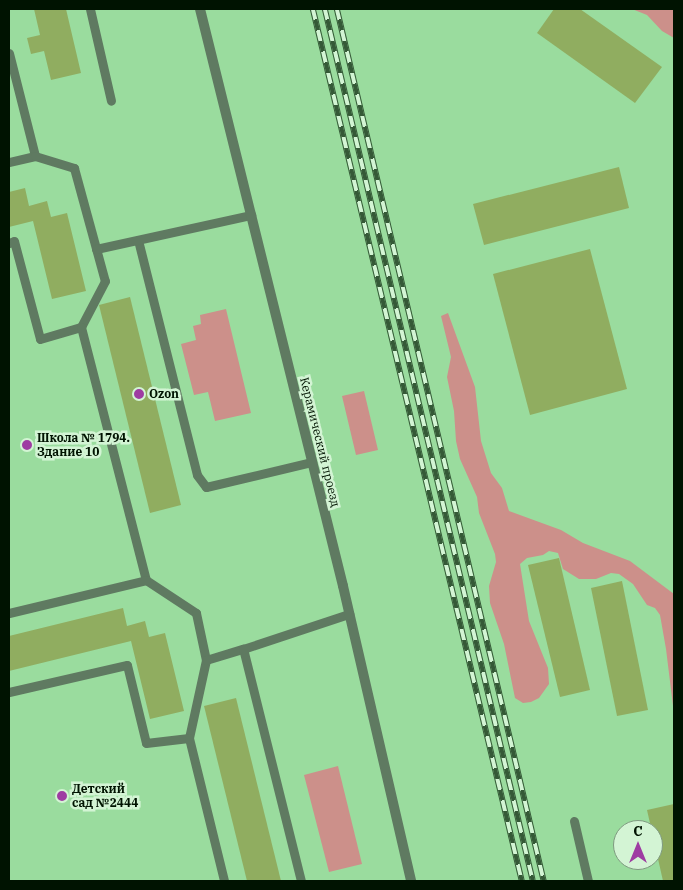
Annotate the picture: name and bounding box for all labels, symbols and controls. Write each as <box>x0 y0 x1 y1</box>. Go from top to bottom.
street label: Керамический проезд <box>297 376 343 508</box>
place label: Ozon <box>149 387 179 401</box>
marker: Ozon <box>133 388 145 400</box>
place label: Школа № 1794. Здание 10 <box>37 431 130 459</box>
marker: Школа № 1794. Здание 10 <box>21 439 33 451</box>
place label: Детский сад №2444 <box>72 782 138 810</box>
marker: Детский сад №2444 <box>56 790 68 802</box>
north arrow <box>613 820 663 870</box>
text: С <box>633 822 643 840</box>

